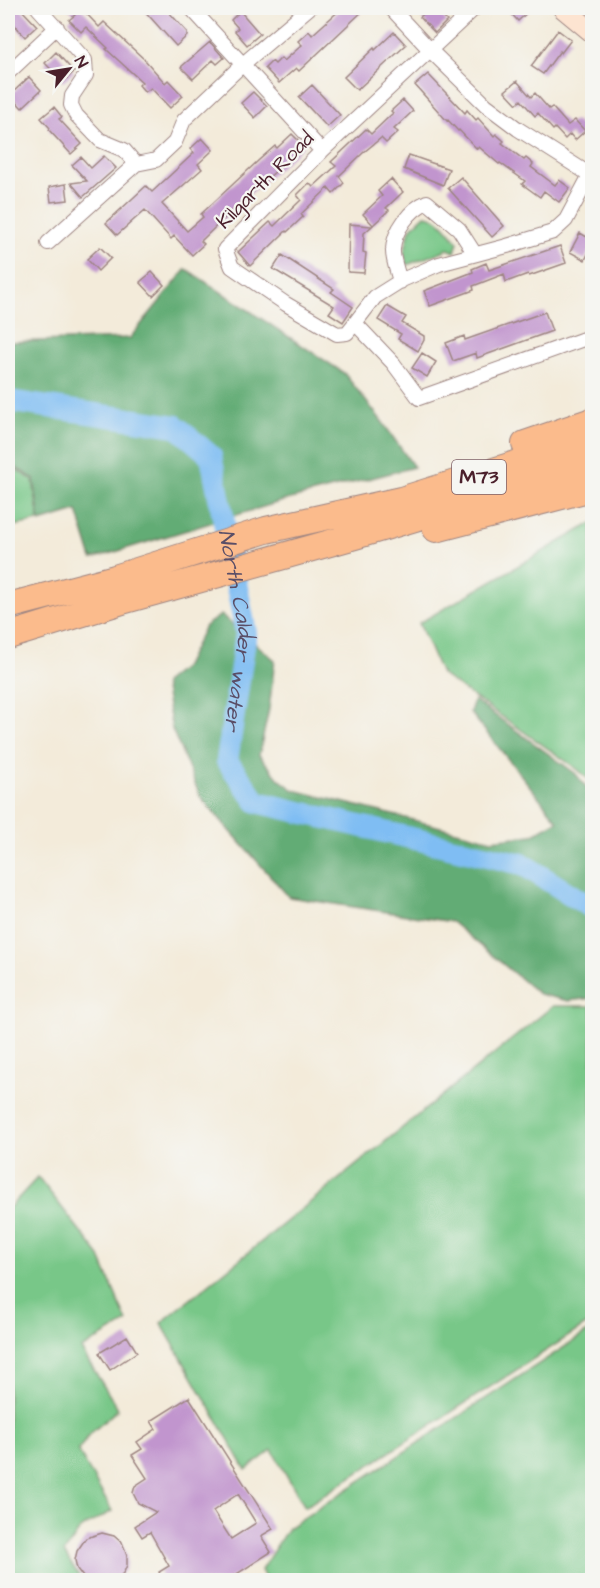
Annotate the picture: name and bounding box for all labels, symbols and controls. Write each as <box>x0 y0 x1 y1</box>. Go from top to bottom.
north arrow <box>39 39 99 99</box>
text: N <box>69 52 93 72</box>
street label: Kilgarth Road <box>210 124 322 237</box>
road number: M73 <box>452 460 506 494</box>
water label: North Calder water <box>210 527 263 735</box>

